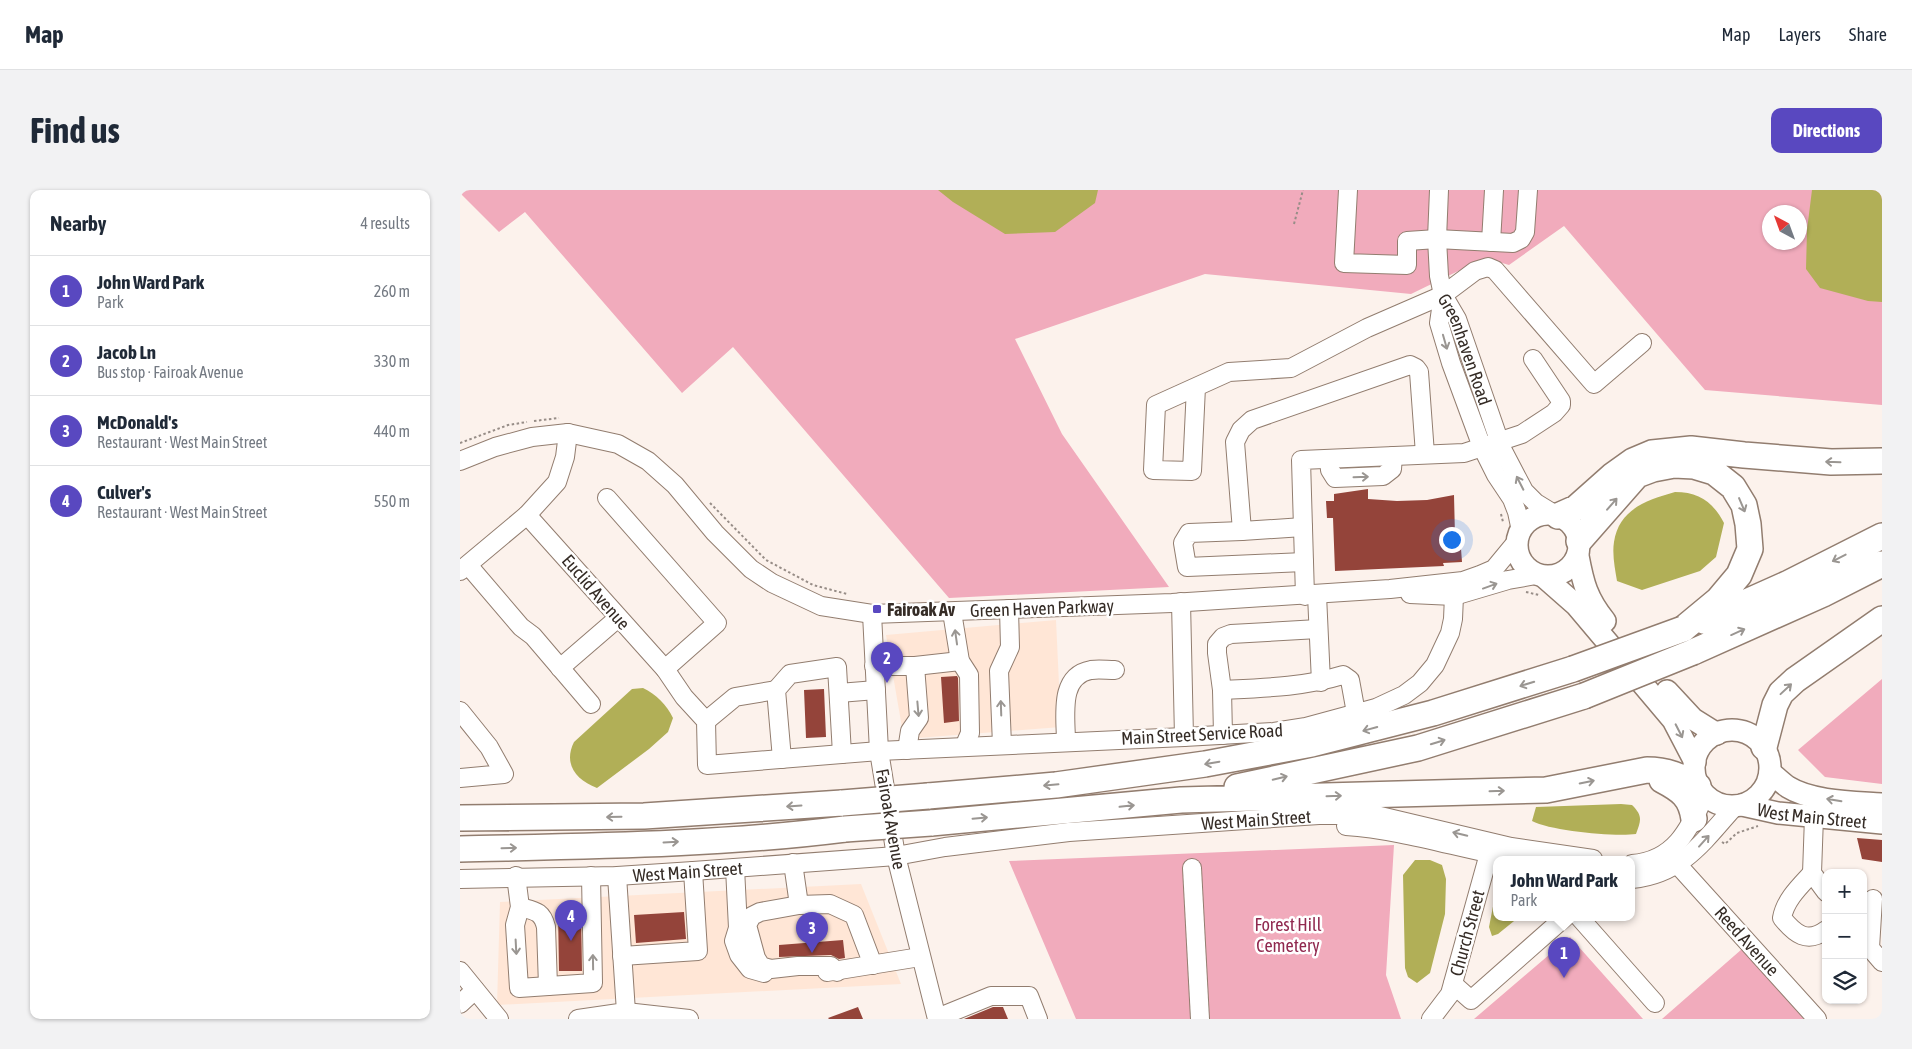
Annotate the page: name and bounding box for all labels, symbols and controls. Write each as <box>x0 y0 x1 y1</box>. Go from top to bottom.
text: Map <box>25 21 64 48</box>
text: Map <box>1721 24 1750 45</box>
text: Layers <box>1778 24 1821 45</box>
text: Share <box>1849 24 1887 45</box>
button: Directions <box>1771 108 1882 153</box>
text: Find us <box>30 110 120 150</box>
north arrow <box>1762 205 1807 250</box>
text: Nearby <box>50 211 106 235</box>
text: 4 results <box>360 214 410 232</box>
text: John Ward Park <box>97 271 204 293</box>
text: 1 <box>62 282 70 300</box>
text: 260 m <box>374 282 410 300</box>
street label: Greenhaven Road <box>1434 290 1496 408</box>
text: Park <box>97 293 124 311</box>
one-way arrow <box>1441 334 1450 350</box>
text: Jacob Ln <box>97 341 156 363</box>
text: 2 <box>62 352 70 370</box>
text: 330 m <box>374 352 410 370</box>
text: Bus stop · Fairoak Avenue <box>97 363 244 381</box>
text: McDonald's <box>97 411 178 433</box>
text: 3 <box>62 422 70 440</box>
text: 440 m <box>374 422 410 440</box>
text: Restaurant · West Main Street <box>97 433 267 451</box>
one-way arrow <box>1826 457 1842 467</box>
one-way arrow <box>1353 473 1369 482</box>
one-way arrow <box>1515 476 1524 491</box>
text: Culver's <box>97 481 151 503</box>
text: 4 <box>62 492 70 510</box>
text: 550 m <box>374 492 410 510</box>
one-way arrow <box>1738 497 1748 512</box>
one-way arrow <box>1606 498 1618 511</box>
text: Restaurant · West Main Street <box>97 503 267 521</box>
your location <box>1439 527 1465 553</box>
street label: Euclid Avenue <box>558 550 634 634</box>
one-way arrow <box>1832 554 1847 563</box>
one-way arrow <box>1481 581 1497 590</box>
street label: Green Haven Parkway <box>970 595 1114 621</box>
place label: Fairoak Av <box>887 599 956 620</box>
marker: Fairoak Av <box>871 603 883 615</box>
one-way arrow <box>1730 627 1745 636</box>
one-way arrow <box>951 629 961 645</box>
pin: 2 <box>871 642 903 683</box>
one-way arrow <box>1519 679 1535 689</box>
one-way arrow <box>1780 683 1793 695</box>
one-way arrow <box>996 700 1005 716</box>
one-way arrow <box>913 701 923 717</box>
street label: Main Street Service Road <box>1121 719 1283 749</box>
one-way arrow <box>1674 723 1684 738</box>
one-way arrow <box>1363 725 1379 734</box>
one-way arrow <box>1430 736 1446 746</box>
one-way arrow <box>1204 759 1220 769</box>
street label: Fairoak Avenue <box>872 767 910 871</box>
one-way arrow <box>1271 773 1287 782</box>
one-way arrow <box>1579 777 1595 786</box>
one-way arrow <box>1043 781 1059 790</box>
one-way arrow <box>1488 786 1505 796</box>
one-way arrow <box>1326 791 1342 800</box>
one-way arrow <box>1826 794 1842 804</box>
street label: West Main Street <box>1755 798 1868 832</box>
one-way arrow <box>1118 801 1134 810</box>
one-way arrow <box>786 802 802 811</box>
street label: West Main Street <box>1200 805 1312 833</box>
one-way arrow <box>606 812 622 822</box>
one-way arrow <box>971 814 987 823</box>
one-way arrow <box>1452 829 1468 838</box>
one-way arrow <box>1698 835 1710 848</box>
one-way arrow <box>663 838 679 847</box>
one-way arrow <box>500 843 516 853</box>
popup <box>1493 856 1635 921</box>
street label: West Main Street <box>632 857 743 885</box>
text: John Ward Park <box>1510 869 1618 891</box>
map controls <box>1822 869 1867 1004</box>
button: + <box>1822 869 1867 914</box>
street label: Church Street <box>1445 888 1489 978</box>
text: Park <box>1510 891 1537 909</box>
pin: 4 <box>555 900 587 941</box>
street label: Reed Avenue <box>1710 902 1784 980</box>
pin: 3 <box>796 912 828 953</box>
park label: Forest Hill Cemetery <box>1255 914 1322 956</box>
button: − <box>1822 914 1867 959</box>
pin: 1 <box>1548 937 1580 978</box>
one-way arrow <box>512 939 521 955</box>
one-way arrow <box>588 954 598 970</box>
button: layers <box>1822 959 1867 1004</box>

